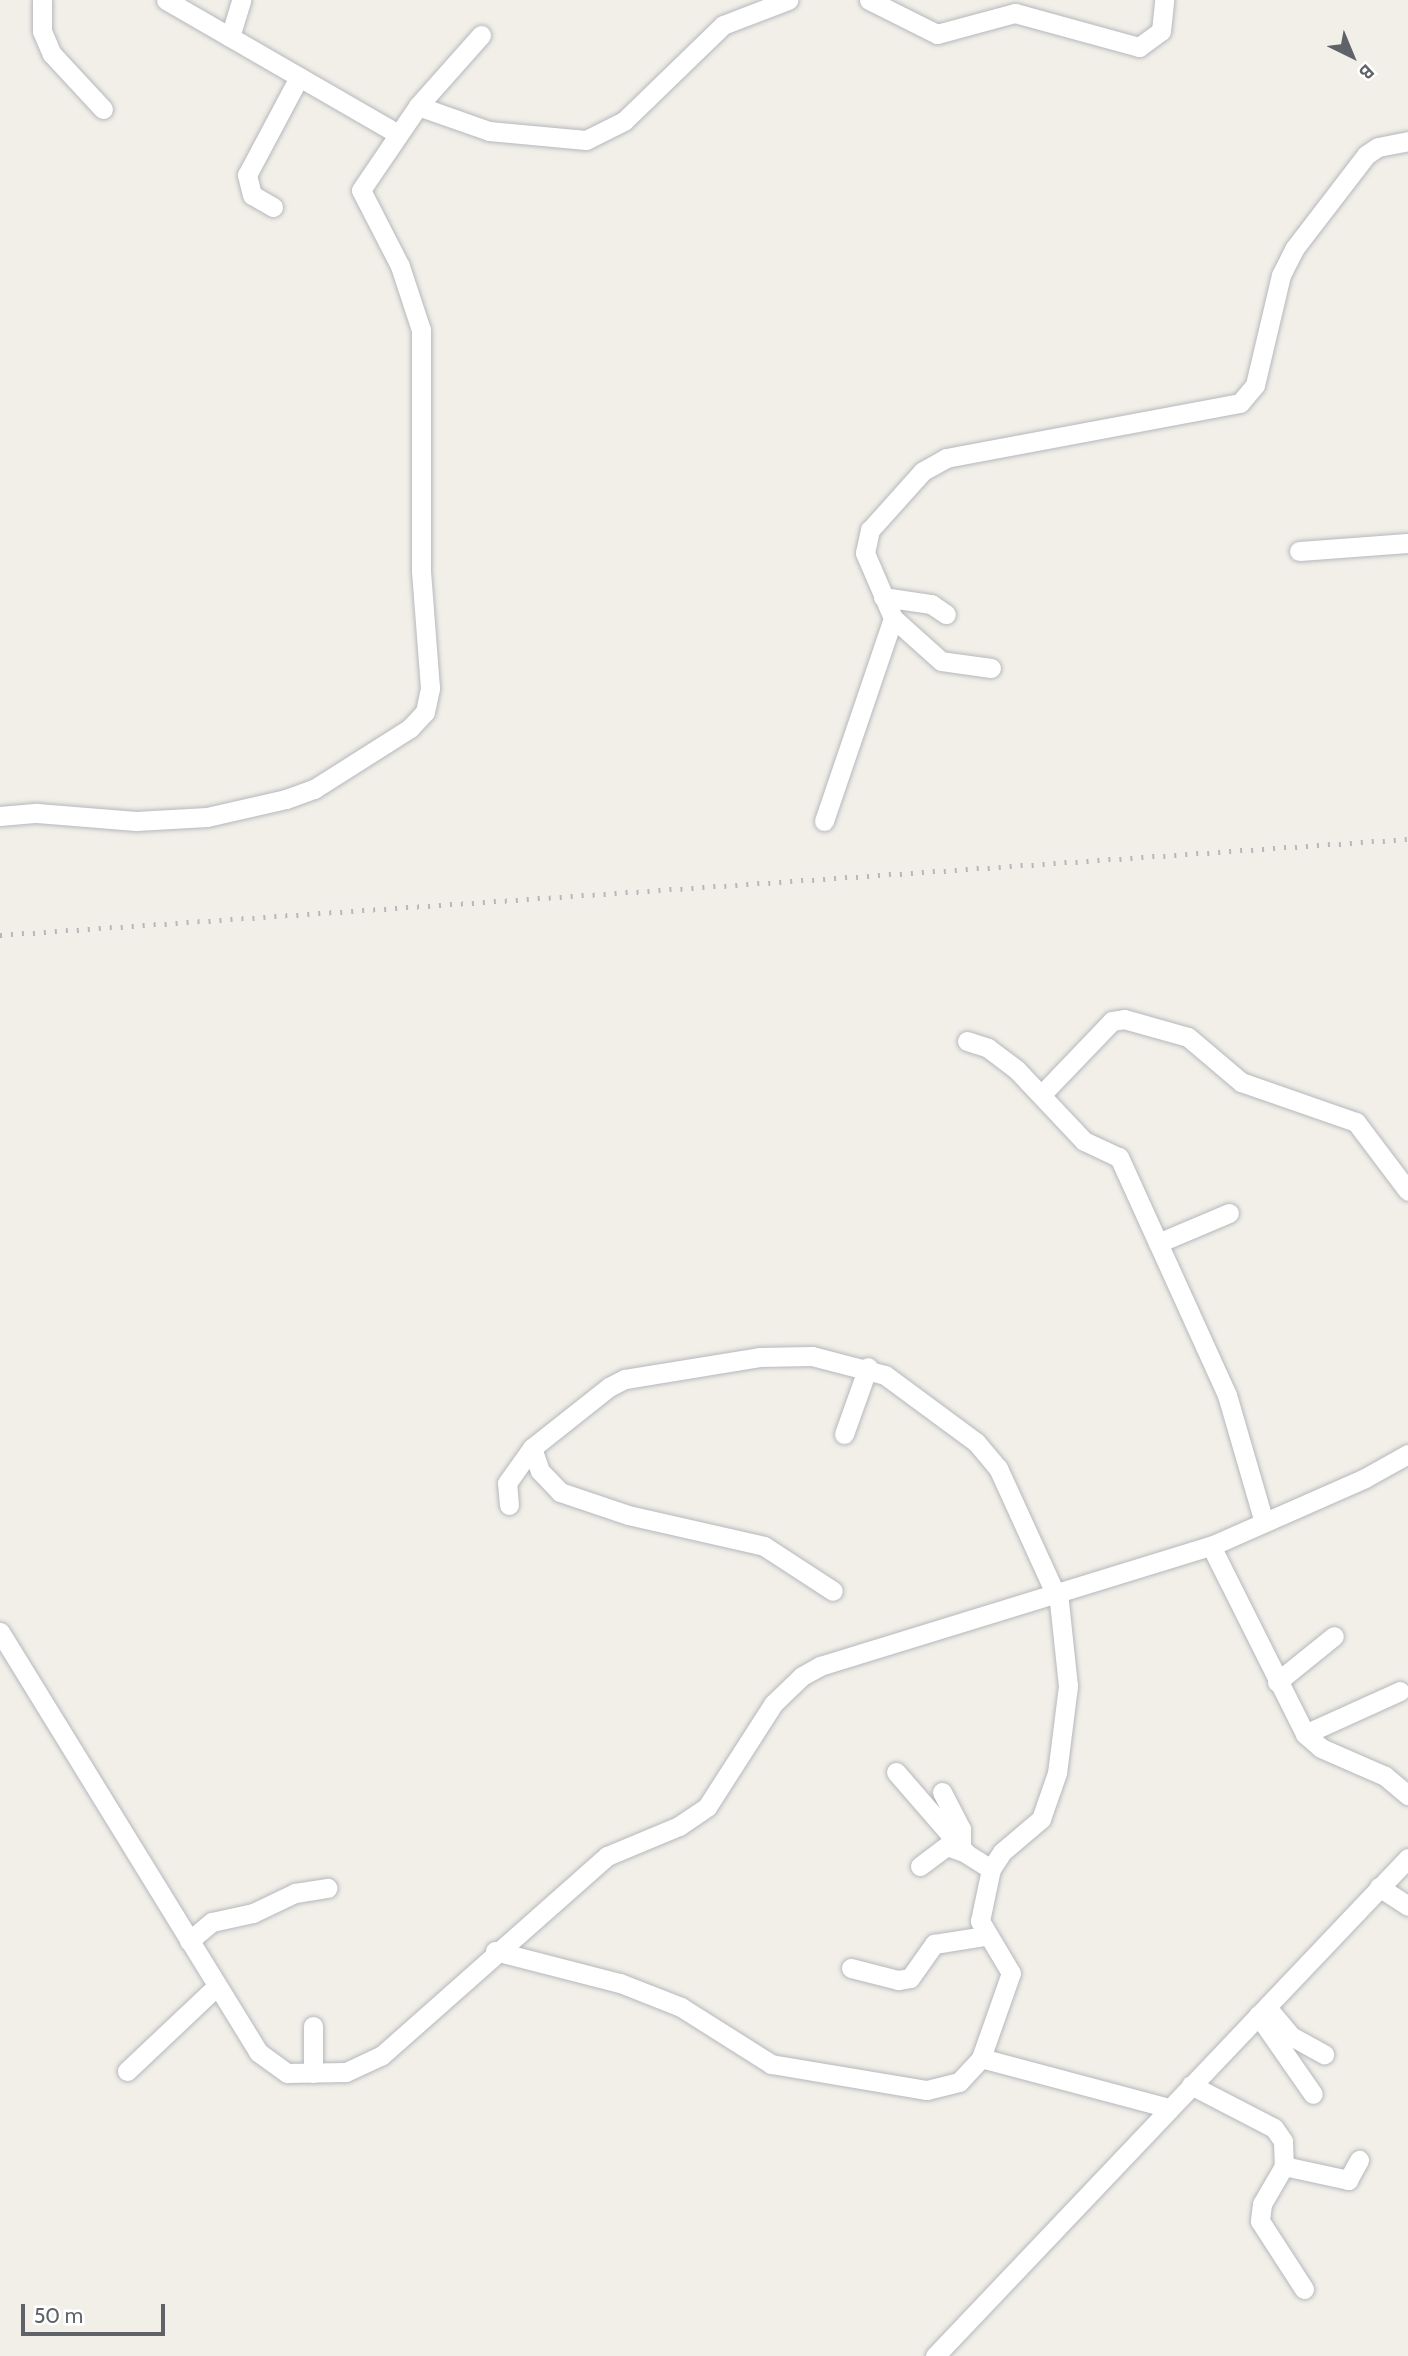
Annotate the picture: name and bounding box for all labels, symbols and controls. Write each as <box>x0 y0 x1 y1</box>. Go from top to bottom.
north arrow <box>1317 21 1387 91</box>
text: B <box>1354 59 1379 84</box>
scale bar <box>24 2290 168 2334</box>
text: 50 m <box>34 2303 83 2328</box>

